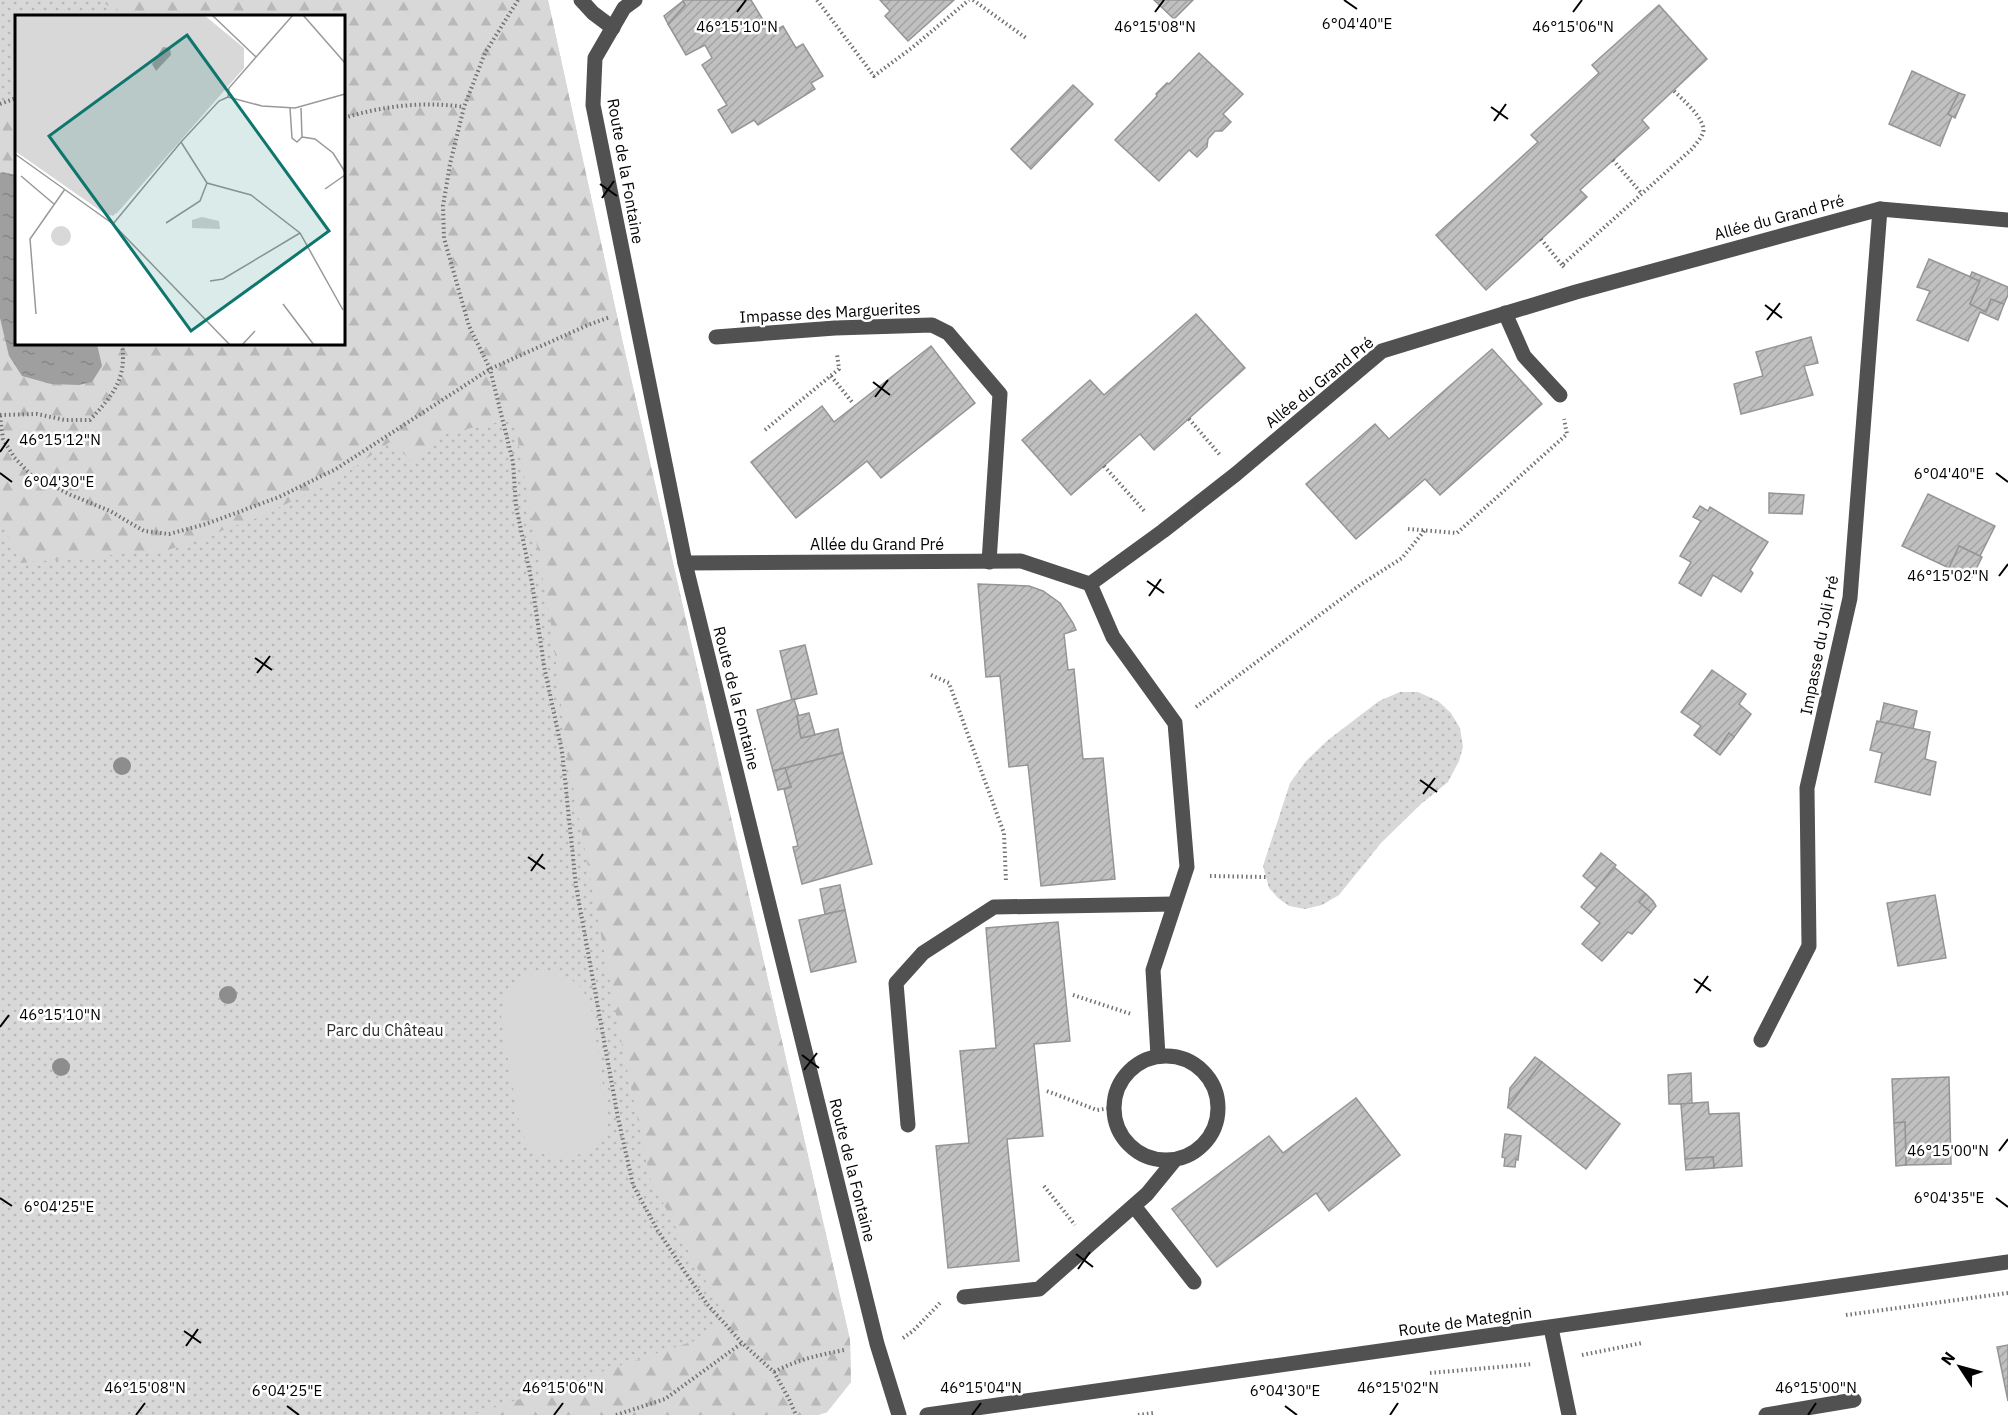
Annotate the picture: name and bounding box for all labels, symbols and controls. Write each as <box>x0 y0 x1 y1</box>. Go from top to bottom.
text: 6°04'40"E <box>1322 14 1392 33</box>
inset map <box>15 15 345 345</box>
text: 46°15'10"N <box>696 17 778 36</box>
text: 46°15'08"N <box>1114 17 1196 36</box>
text: 46°15'06"N <box>1532 17 1614 36</box>
street label: Route de la Fontaine <box>603 97 649 245</box>
street label: Allée du Grand Pré <box>1712 190 1847 244</box>
street label: Impasse des Marguerites <box>739 297 921 327</box>
street label: Allée du Grand Pré <box>1261 332 1378 432</box>
text: 46°15'12"N <box>19 430 101 449</box>
text: 6°04'40"E <box>1914 464 1984 483</box>
text: 6°04'30"E <box>24 472 94 491</box>
street label: Allée du Grand Pré <box>810 534 944 554</box>
text: 46°15'02"N <box>1907 566 1989 585</box>
street label: Impasse du Joli Pré <box>1796 573 1842 716</box>
street label: Route de la Fontaine <box>709 624 765 772</box>
text: 46°15'10"N <box>19 1005 101 1024</box>
park label: Parc du Château <box>326 1020 444 1040</box>
street label: Route de la Fontaine <box>825 1096 881 1244</box>
text: 46°15'00"N <box>1907 1141 1989 1160</box>
text: 6°04'35"E <box>1914 1188 1984 1207</box>
text: 6°04'25"E <box>24 1197 94 1216</box>
street label: Route de Mategnin <box>1397 1302 1533 1340</box>
north arrow <box>1930 1337 1990 1397</box>
text: N <box>1936 1348 1959 1369</box>
text: 46°15'08"N <box>104 1378 186 1397</box>
text: 46°15'06"N <box>522 1378 604 1397</box>
text: 46°15'04"N <box>940 1378 1022 1397</box>
text: 46°15'02"N <box>1357 1378 1439 1397</box>
text: 46°15'00"N <box>1775 1378 1857 1397</box>
text: 6°04'25"E <box>252 1381 322 1400</box>
text: 6°04'30"E <box>1250 1381 1320 1400</box>

